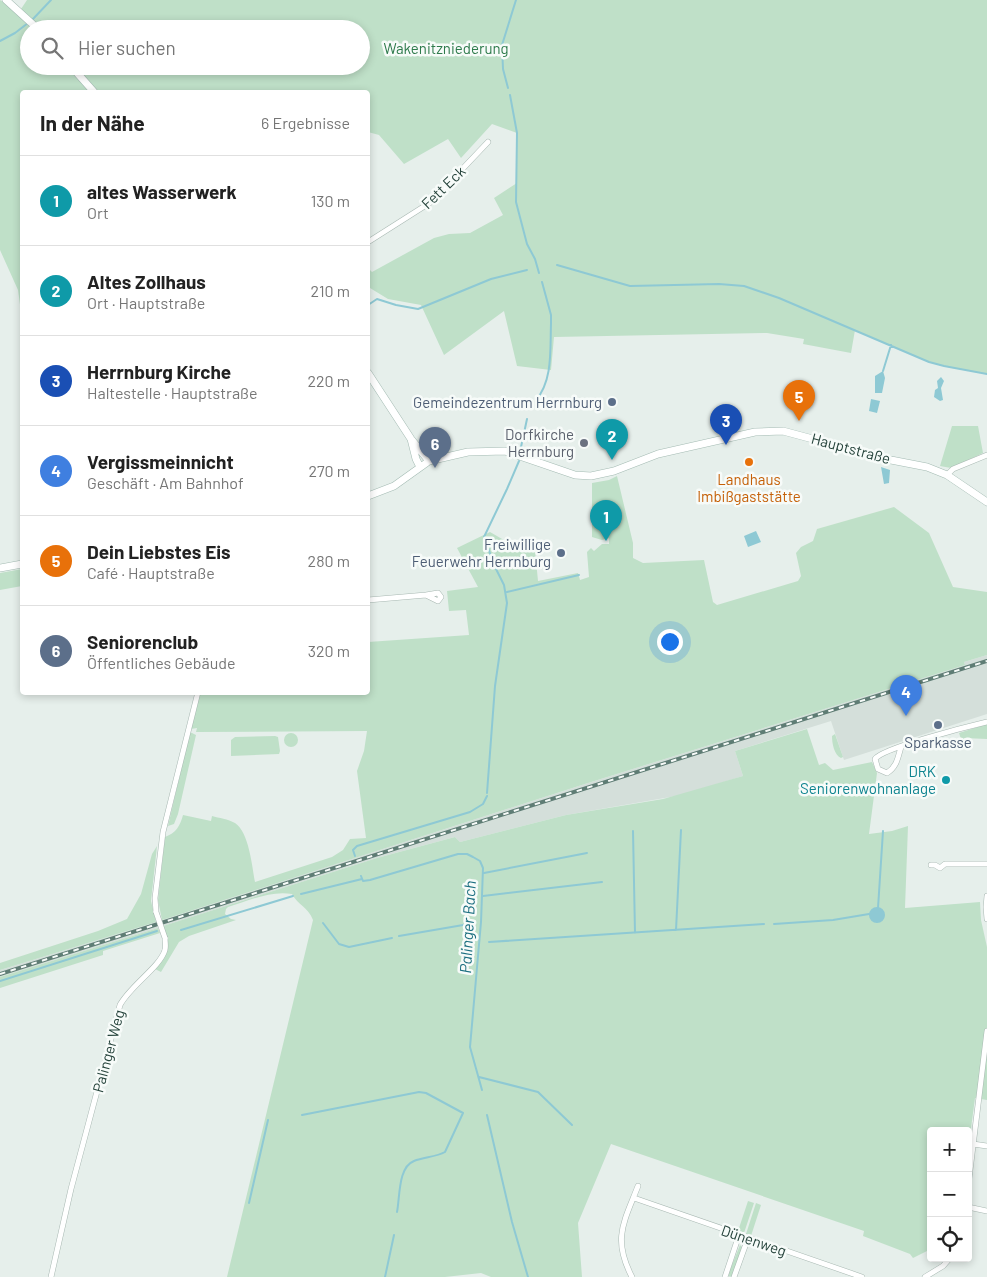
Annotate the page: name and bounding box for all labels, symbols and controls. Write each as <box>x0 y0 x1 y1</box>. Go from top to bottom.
search box <box>20 20 370 75</box>
icon: search <box>38 34 66 62</box>
text: Hier suchen <box>78 36 176 59</box>
park label: Wakenitzniederung <box>383 39 509 57</box>
text: In der Nähe <box>40 110 145 135</box>
text: 6 Ergebnisse <box>261 113 350 132</box>
street label: Fett Eck <box>417 161 469 212</box>
text: altes Wasserwerk <box>87 180 237 203</box>
text: 1 <box>53 191 59 210</box>
text: 130 m <box>311 191 350 210</box>
text: Ort <box>87 203 109 222</box>
text: Altes Zollhaus <box>87 270 206 293</box>
text: 2 <box>52 281 60 300</box>
text: 210 m <box>311 281 350 300</box>
text: Ort · Hauptstraße <box>87 293 205 312</box>
text: Herrnburg Kirche <box>87 360 231 383</box>
text: 3 <box>52 371 60 390</box>
text: 220 m <box>307 371 350 390</box>
pin: 5 <box>783 380 815 421</box>
text: Haltestelle · Hauptstraße <box>87 383 258 402</box>
place label: Gemeindezentrum Herrnburg <box>413 393 602 411</box>
marker: Gemeindezentrum Herrnburg <box>606 396 618 408</box>
pin: 3 <box>710 404 742 445</box>
pin: 2 <box>596 419 628 460</box>
place label: Dorfkirche Herrnburg <box>505 425 574 460</box>
pin: 6 <box>419 427 451 468</box>
street label: Hauptstraße <box>809 429 893 467</box>
marker: Dorfkirche Herrnburg <box>578 437 590 449</box>
text: Vergissmeinnicht <box>87 450 234 473</box>
marker: Landhaus Imbißgaststätte <box>743 456 755 468</box>
text: 4 <box>51 461 61 480</box>
text: 270 m <box>308 461 350 480</box>
place label: Landhaus Imbißgaststätte <box>697 470 801 505</box>
text: Geschäft · Am Bahnhof <box>87 473 244 492</box>
pin: 1 <box>590 500 622 541</box>
place label: Freiwillige Feuerwehr Herrnburg <box>412 535 551 570</box>
text: Dein Liebstes Eis <box>87 540 231 563</box>
marker: Freiwillige Feuerwehr Herrnburg <box>555 547 567 559</box>
text: 5 <box>52 551 60 570</box>
text: 280 m <box>308 551 350 570</box>
text: Café · Hauptstraße <box>87 563 215 582</box>
your location <box>657 629 683 655</box>
text: Seniorenclub <box>87 630 198 653</box>
text: 6 <box>52 641 60 660</box>
text: 320 m <box>308 641 350 660</box>
text: Öffentliches Gebäude <box>87 653 236 672</box>
pin: 4 <box>890 675 922 716</box>
marker: Sparkasse <box>932 719 944 731</box>
place label: Sparkasse <box>904 733 972 751</box>
place label: DRK Seniorenwohnanlage <box>800 762 936 797</box>
marker: DRK Seniorenwohnanlage <box>940 774 952 786</box>
water label: Palinger Bach <box>455 880 479 974</box>
street label: Palinger Weg <box>88 1008 128 1094</box>
map controls <box>927 1127 972 1262</box>
button: + <box>927 1127 972 1172</box>
button: − <box>927 1172 972 1217</box>
button: locate <box>927 1217 972 1262</box>
street label: Dünenweg <box>719 1220 789 1260</box>

